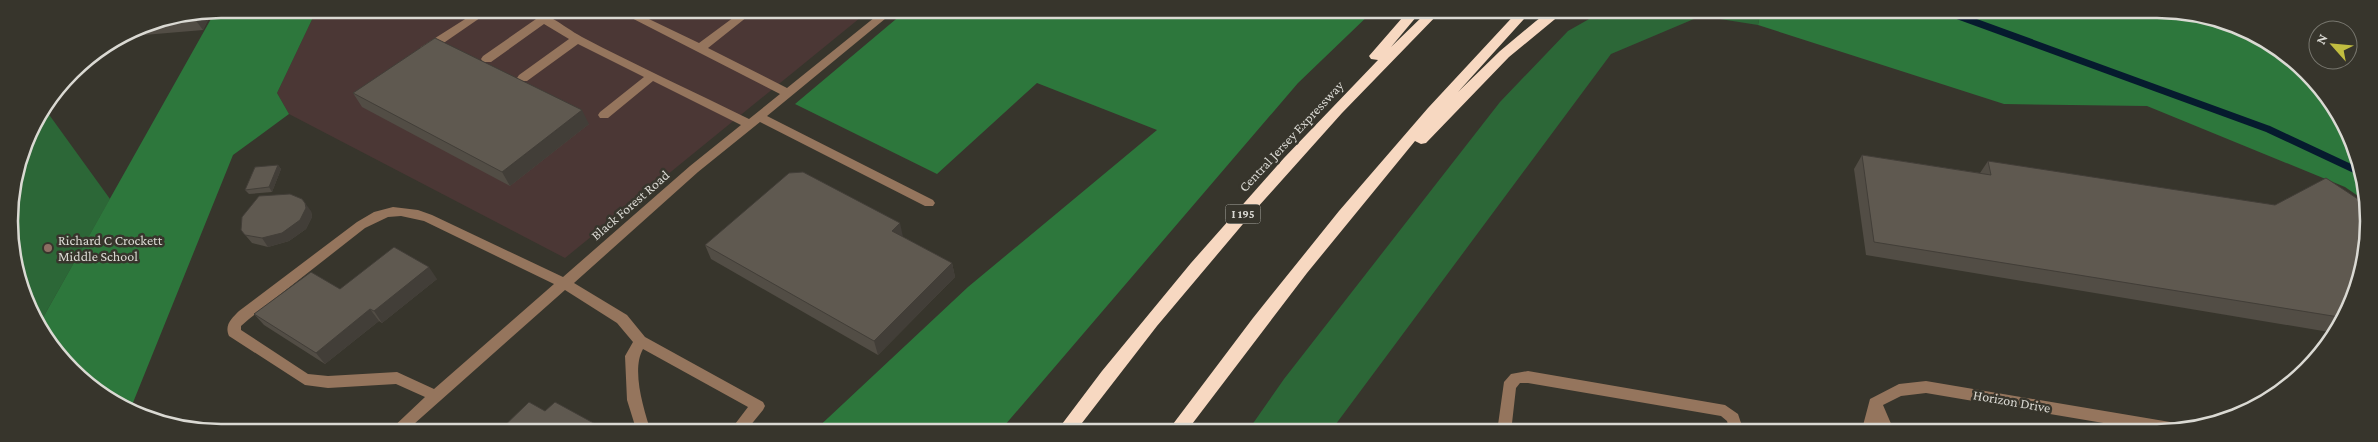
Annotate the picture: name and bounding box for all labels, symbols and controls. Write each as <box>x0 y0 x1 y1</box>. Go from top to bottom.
north arrow <box>2308 20 2358 70</box>
text: N <box>2312 31 2331 47</box>
street label: Central Jersey Expressway <box>1235 77 1347 195</box>
street label: Black Forest Road <box>588 166 673 243</box>
road number: I 195 <box>1226 204 1260 223</box>
place label: Richard C Crockett Middle School <box>58 232 163 264</box>
marker: Richard C Crockett Middle School <box>42 242 54 254</box>
street label: Horizon Drive <box>1972 386 2052 416</box>

